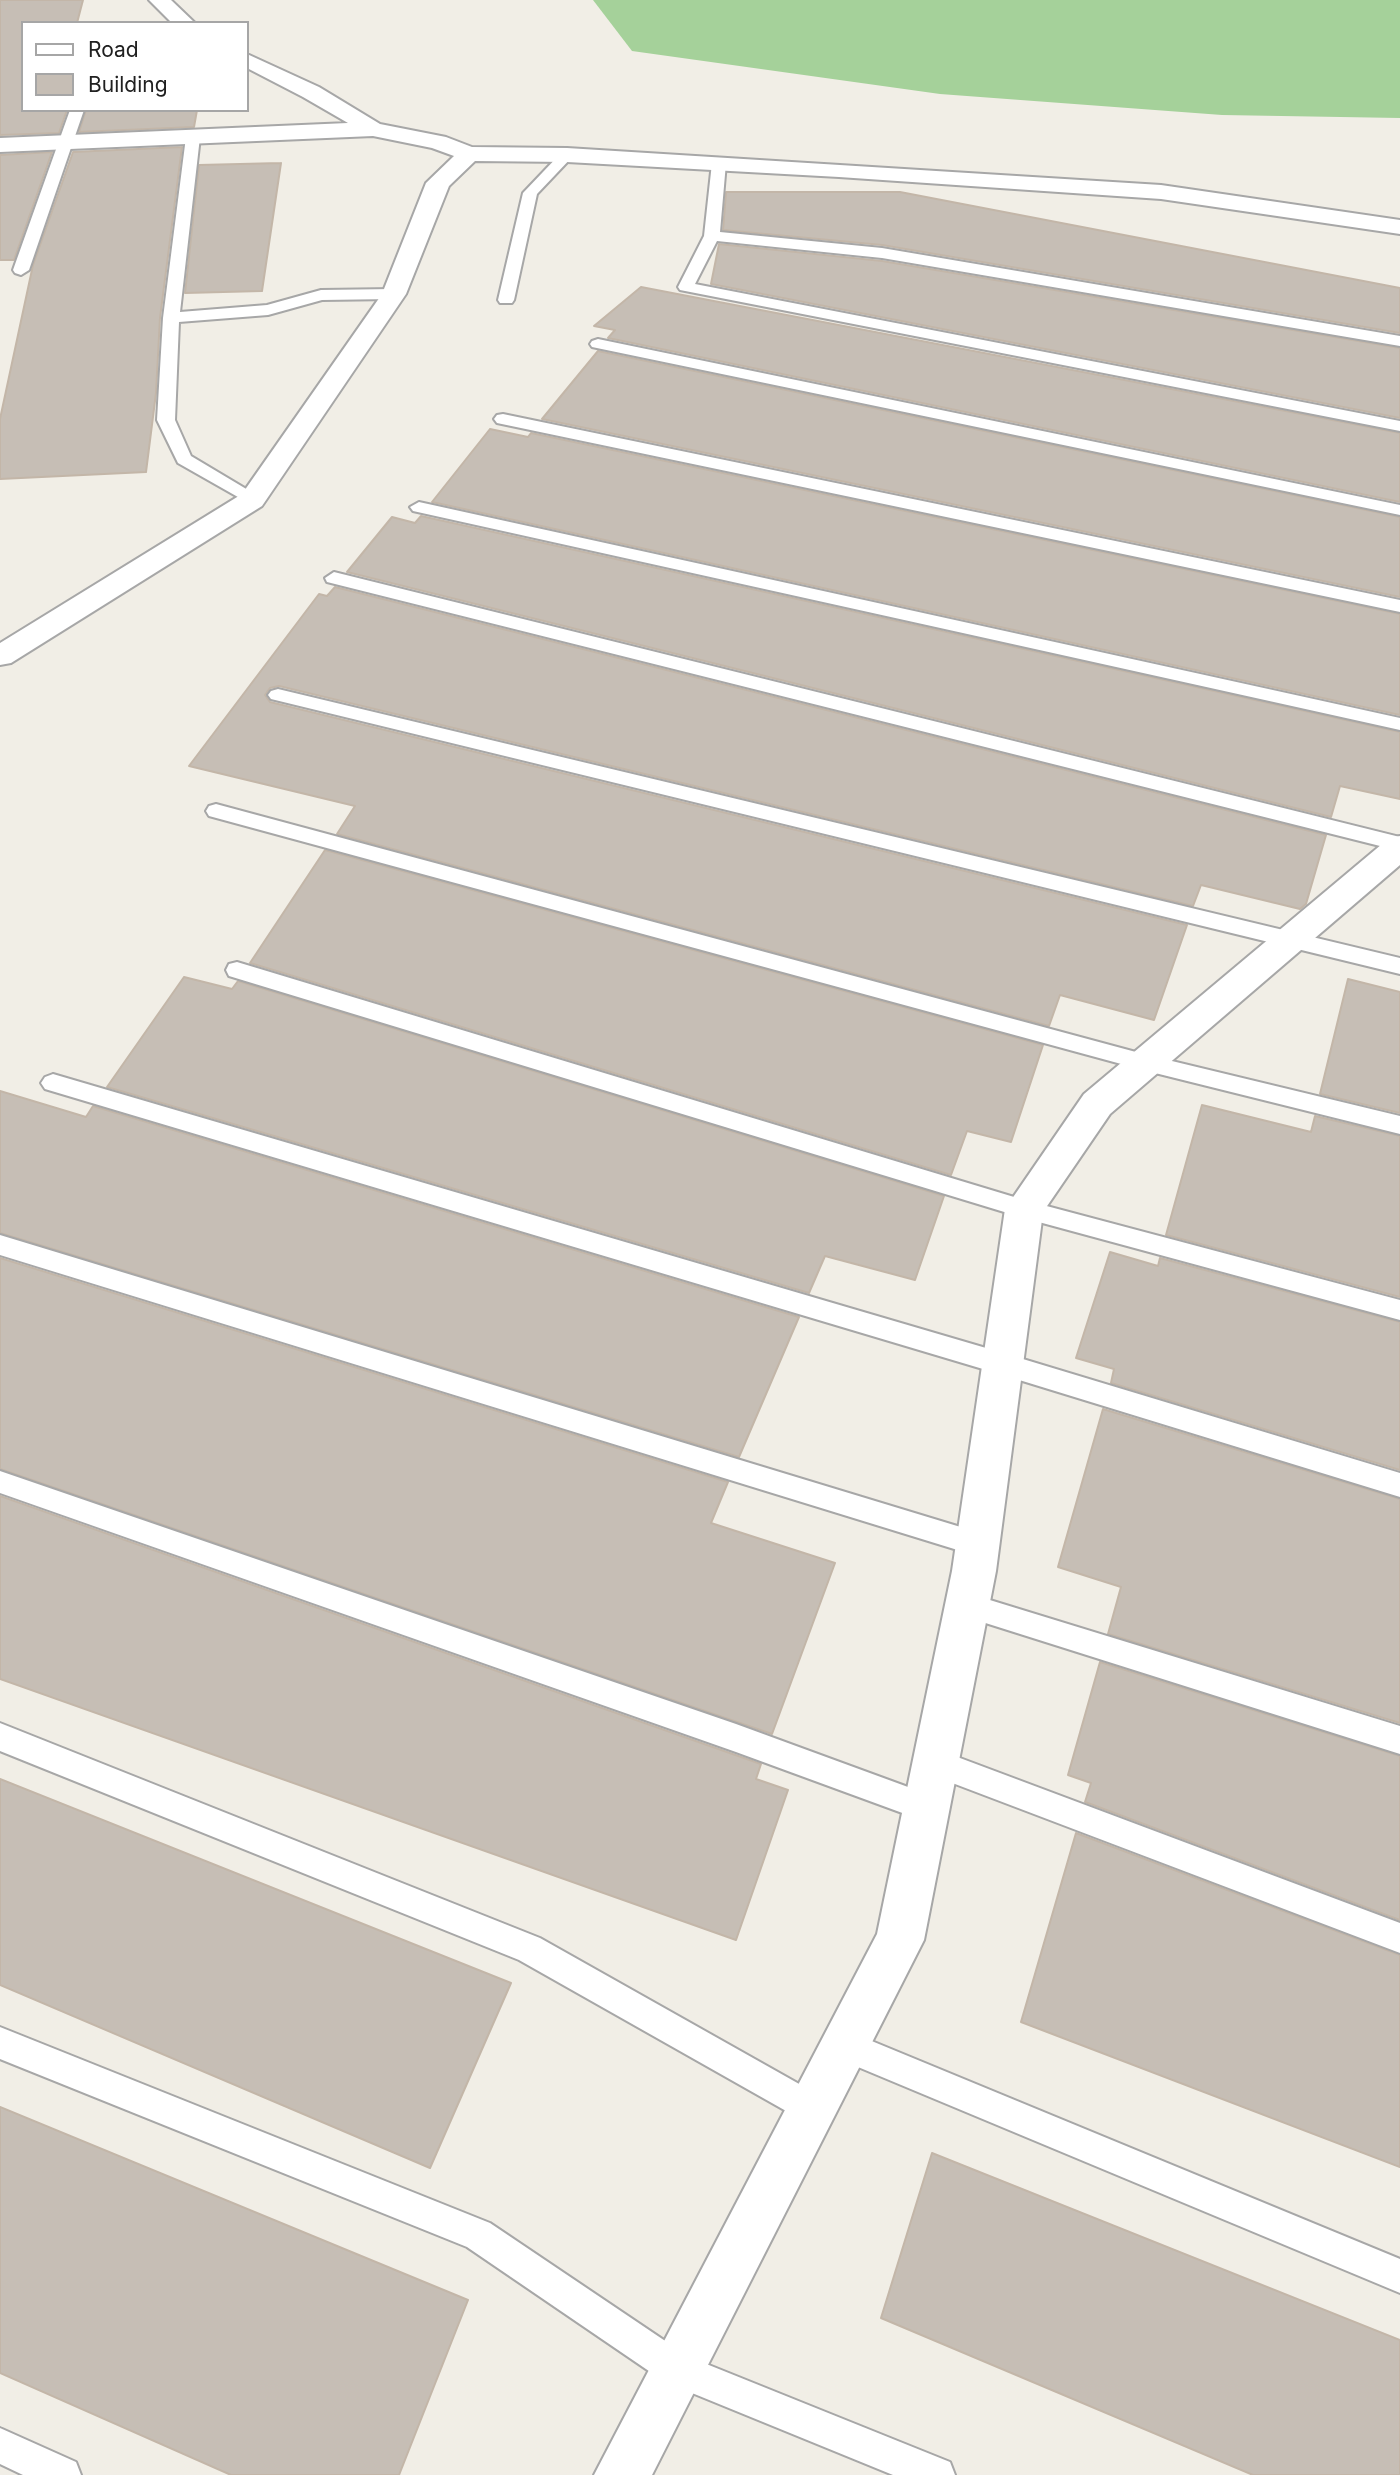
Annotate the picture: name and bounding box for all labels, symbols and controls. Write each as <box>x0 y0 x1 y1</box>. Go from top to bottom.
legend <box>21 21 248 112</box>
text: Road <box>88 37 139 62</box>
text: Building <box>88 72 168 97</box>

